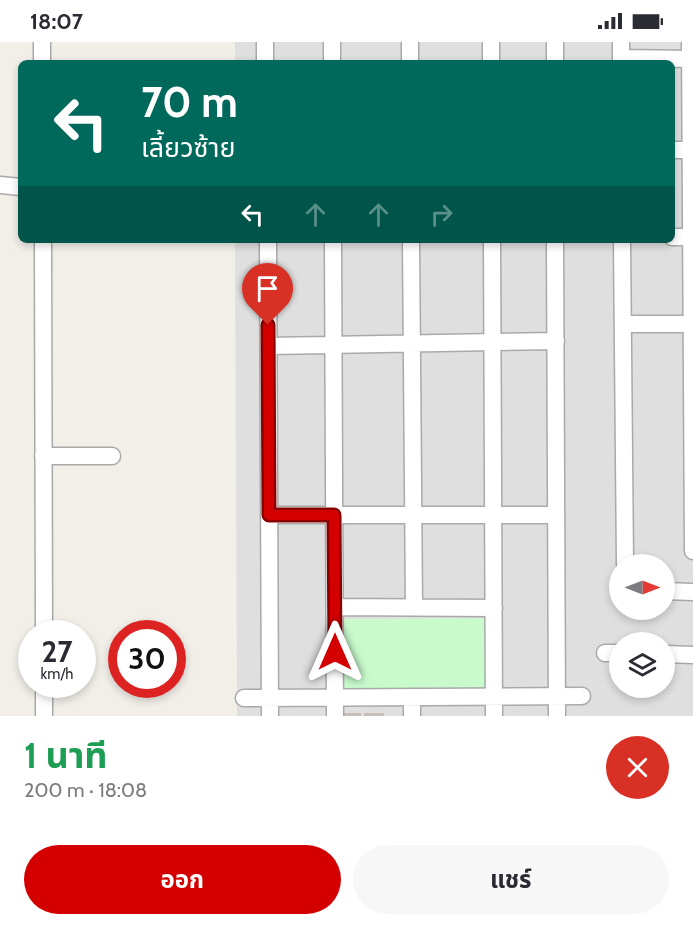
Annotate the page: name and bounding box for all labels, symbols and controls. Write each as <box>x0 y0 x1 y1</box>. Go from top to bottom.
text: 18:07 <box>30 8 83 35</box>
text: 70 m <box>141 76 238 128</box>
icon: left <box>42 84 120 162</box>
text: เลี้ยวซ้าย <box>141 131 235 164</box>
icon: left <box>236 198 269 231</box>
icon: ahead <box>299 198 332 231</box>
icon: ahead <box>362 198 395 231</box>
icon: right <box>425 198 458 231</box>
pin <box>242 263 293 325</box>
icon: arrive <box>251 272 284 305</box>
north arrow <box>609 554 675 620</box>
map controls <box>609 554 675 698</box>
speed limit sign: 30 <box>108 620 186 698</box>
position arrow <box>303 620 367 684</box>
button: layers <box>609 632 675 698</box>
text: 27 <box>41 633 73 670</box>
text: km/h <box>41 665 73 683</box>
text: 1 นาที <box>24 733 107 777</box>
button: close <box>606 736 669 799</box>
text: 200 m · 18:08 <box>24 778 147 802</box>
button: ออก <box>24 845 341 914</box>
button: แชร์ <box>353 845 669 914</box>

